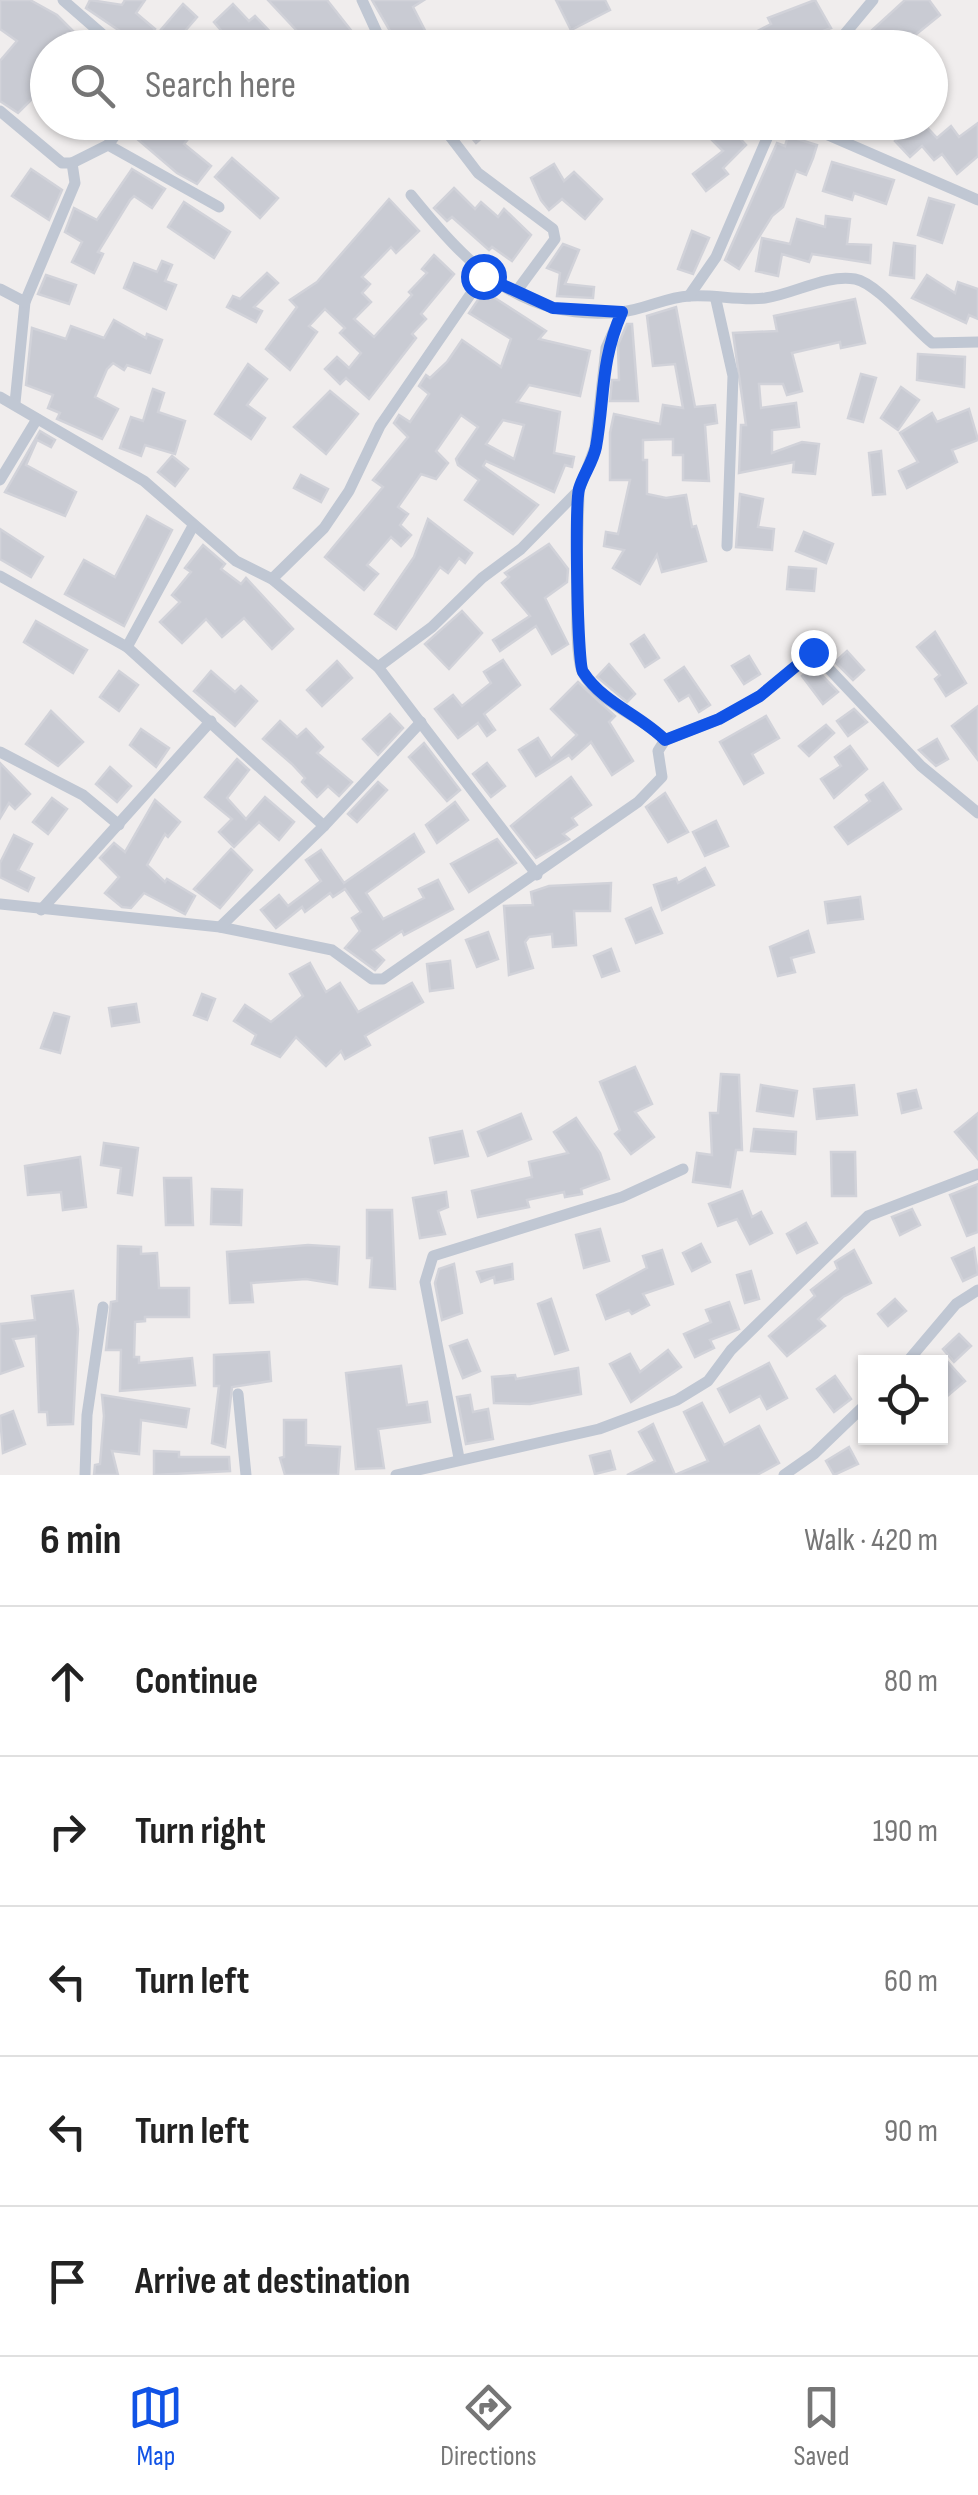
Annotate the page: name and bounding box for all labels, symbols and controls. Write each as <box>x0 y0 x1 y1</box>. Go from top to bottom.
search box <box>30 30 948 140</box>
icon: search <box>65 58 120 113</box>
text: Search here <box>145 63 296 108</box>
route start <box>461 254 507 300</box>
route end <box>791 630 837 676</box>
map controls <box>858 1355 948 1445</box>
button: locate <box>858 1355 948 1445</box>
text: 6 min <box>40 1515 121 1566</box>
text: Walk · 420 m <box>804 1521 938 1560</box>
icon: ahead <box>40 1654 95 1709</box>
text: Continue <box>135 1659 258 1704</box>
text: 80 m <box>884 1662 938 1701</box>
icon: right <box>40 1804 95 1859</box>
text: Turn right <box>135 1809 266 1854</box>
text: 190 m <box>873 1812 938 1851</box>
icon: left <box>40 1954 95 2009</box>
text: Turn left <box>135 1959 249 2004</box>
text: 60 m <box>884 1962 938 2001</box>
icon: left <box>40 2104 95 2159</box>
text: Turn left <box>135 2109 249 2154</box>
text: 90 m <box>884 2112 938 2151</box>
icon: arrive <box>40 2254 95 2309</box>
text: Arrive at destination <box>135 2259 410 2304</box>
tab: Map <box>128 2380 183 2473</box>
tab: Directions <box>440 2380 537 2473</box>
tab: Saved <box>793 2380 850 2473</box>

